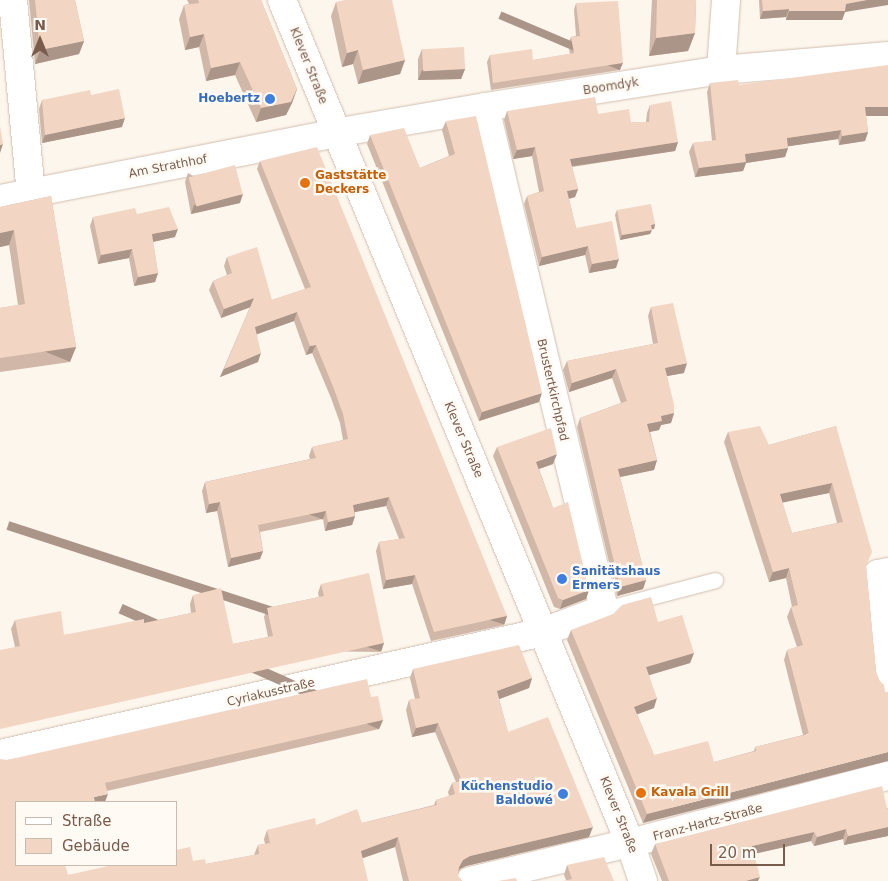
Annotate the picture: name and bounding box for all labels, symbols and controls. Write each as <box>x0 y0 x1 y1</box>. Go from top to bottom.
north arrow <box>15 15 65 65</box>
text: N <box>34 17 46 33</box>
street label: Klever Straße <box>286 26 330 106</box>
street label: Boomdyk <box>582 75 640 99</box>
place label: Hoebertz <box>198 92 260 106</box>
marker: Hoebertz <box>264 93 276 105</box>
street label: Am Strathhof <box>127 152 209 182</box>
place label: Gaststätte Deckers <box>315 169 386 197</box>
marker: Gaststätte Deckers <box>299 177 311 189</box>
street label: Brustertkirchpfad <box>533 337 571 443</box>
street label: Klever Straße <box>440 400 486 480</box>
place label: Sanitätshaus Ermers <box>572 565 660 593</box>
marker: Sanitätshaus Ermers <box>556 573 568 585</box>
street label: Cyriakusstraße <box>226 676 316 710</box>
street label: Klever Straße <box>596 775 640 855</box>
place label: Küchenstudio Baldowé <box>461 780 553 808</box>
place label: Kavala Grill <box>651 786 729 800</box>
marker: Kavala Grill <box>635 787 647 799</box>
marker: Küchenstudio Baldowé <box>557 788 569 800</box>
legend <box>15 801 178 866</box>
street label: Franz-Hartz-Straße <box>652 801 764 845</box>
text: Straße <box>62 812 111 830</box>
scale bar <box>713 834 788 866</box>
text: Gebäude <box>62 837 130 855</box>
text: 20 m <box>718 844 756 862</box>

